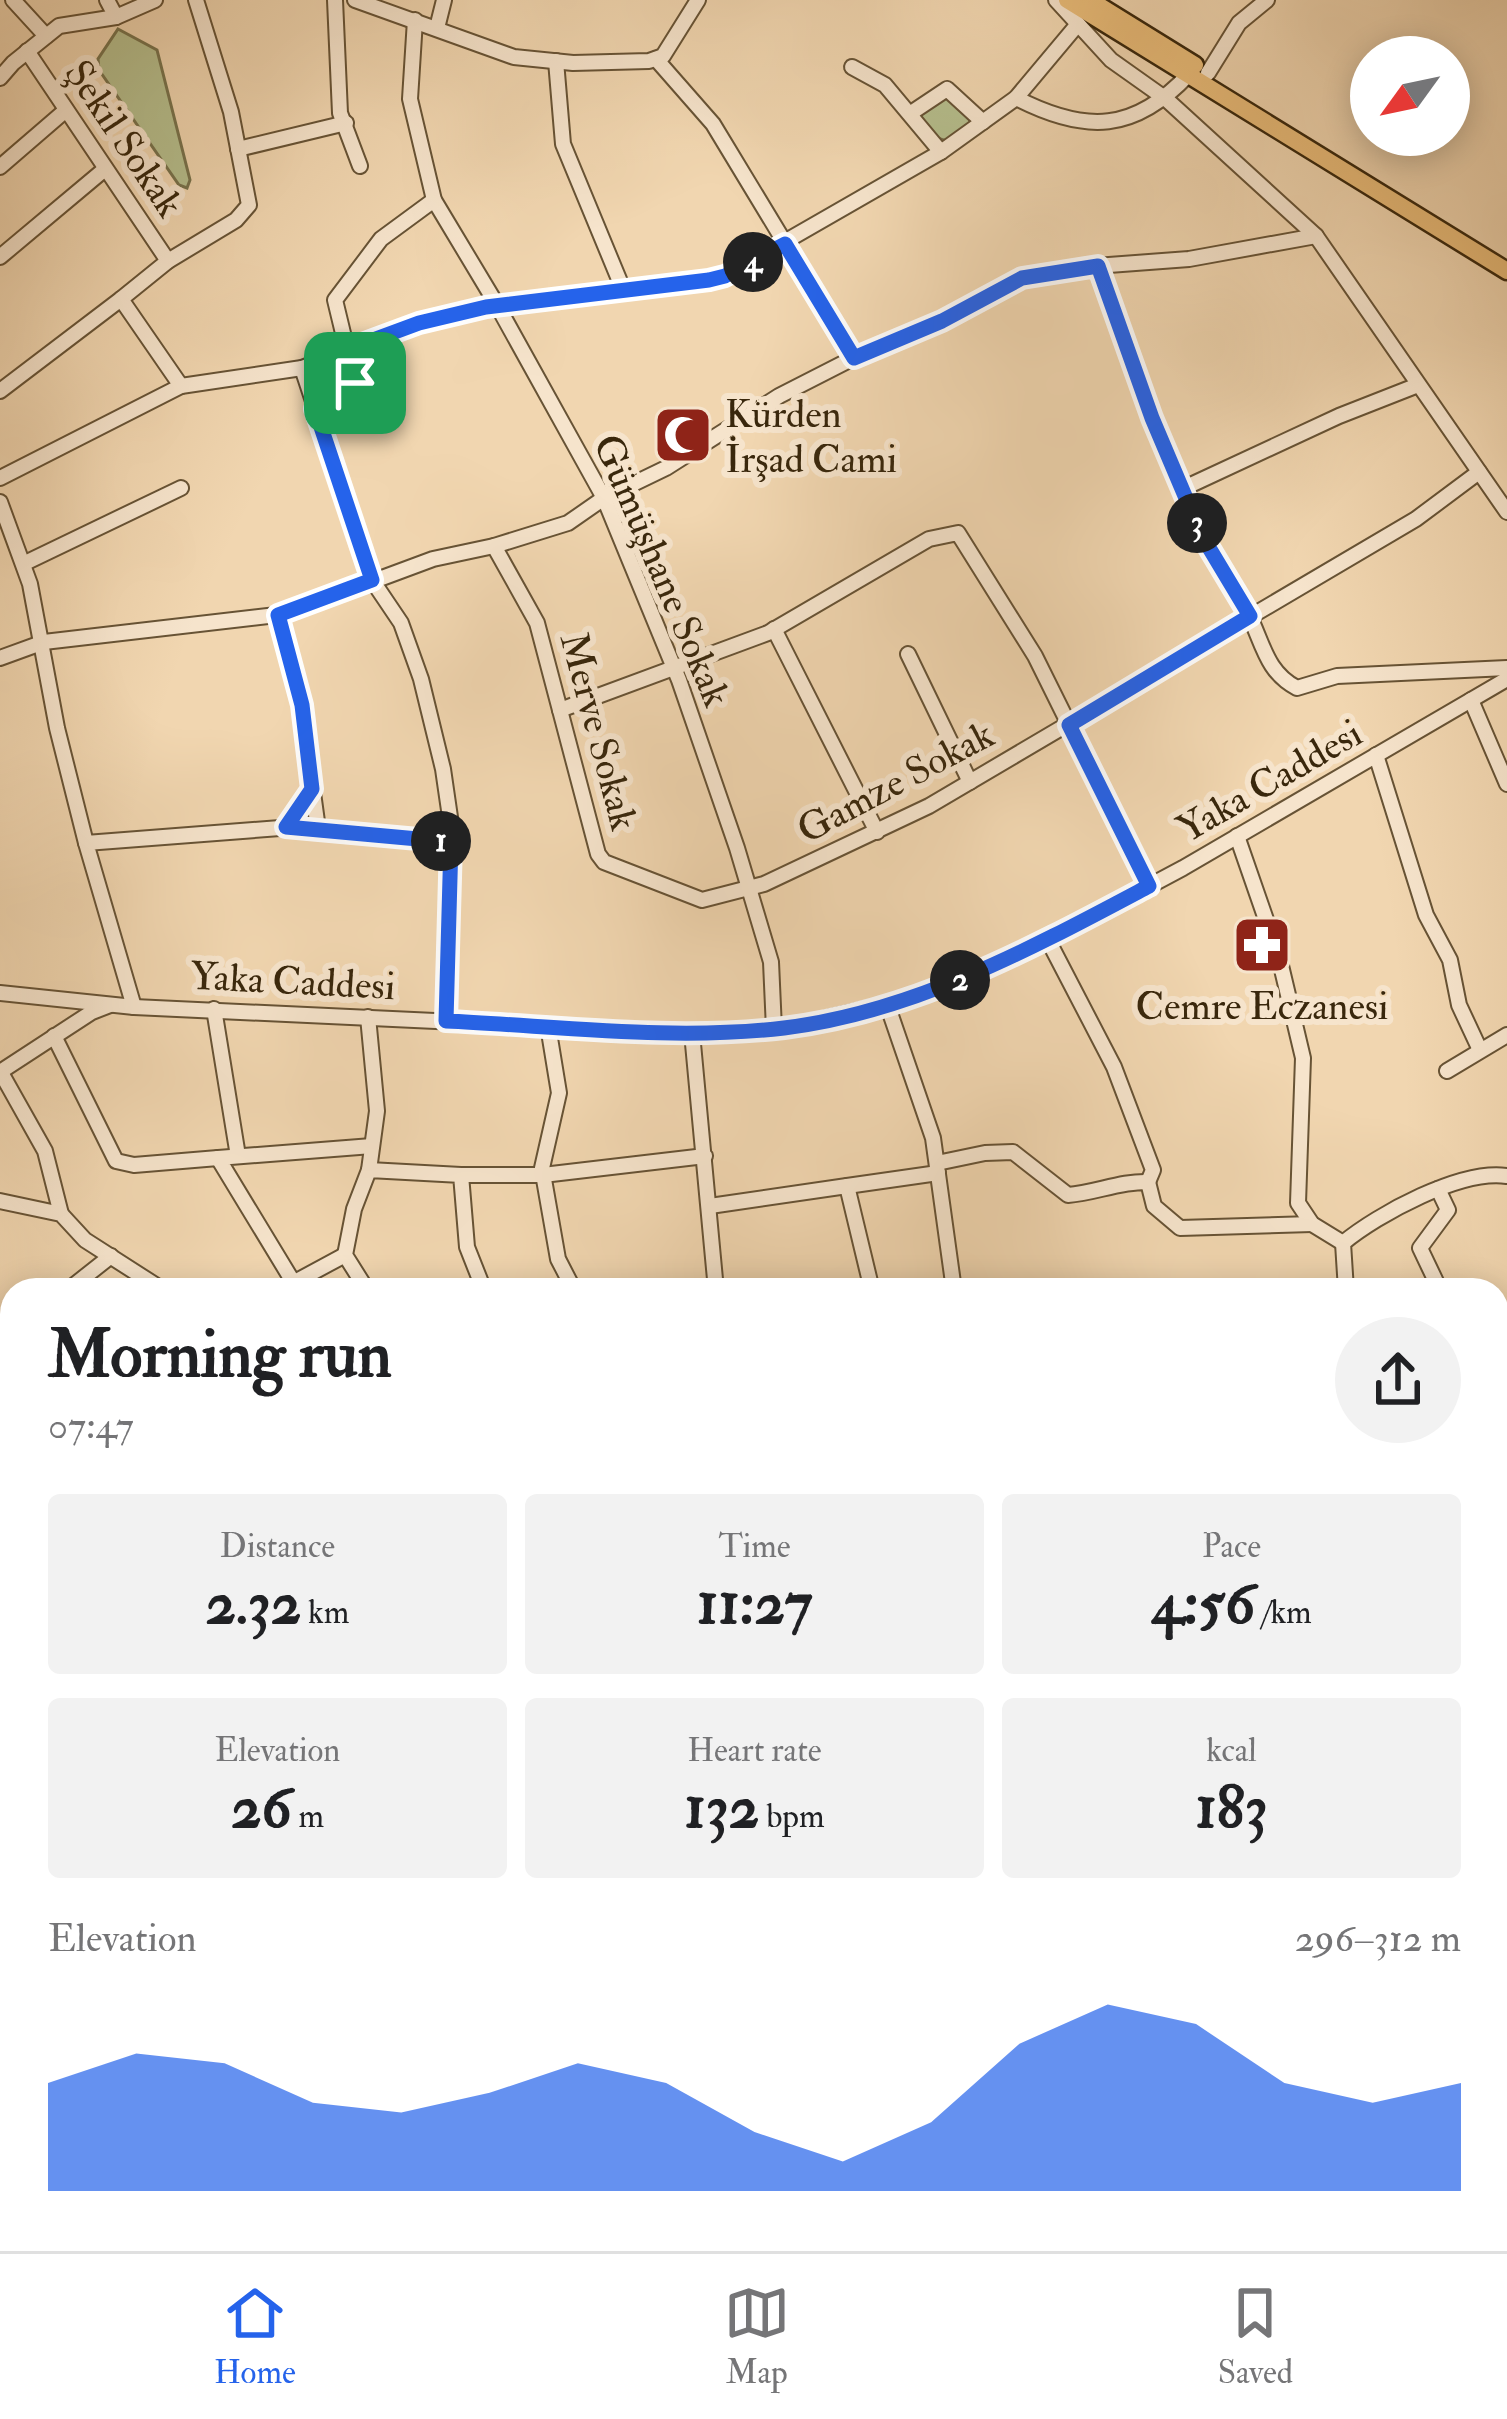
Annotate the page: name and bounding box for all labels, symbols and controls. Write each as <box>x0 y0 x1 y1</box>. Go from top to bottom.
north arrow <box>1350 36 1470 156</box>
map controls <box>1350 36 1470 156</box>
street label: Şekil Sokak <box>54 51 194 227</box>
pin: 4 <box>723 232 783 292</box>
text: 4 <box>744 241 762 282</box>
pin <box>304 332 406 434</box>
icon: arrive <box>322 350 388 416</box>
place label: Kürden İrşad Cami <box>725 390 897 484</box>
mosque icon: Kürden İrşad Cami <box>652 404 714 466</box>
street label: Gümüşhane Sokak <box>582 427 741 714</box>
pin: 3 <box>1167 493 1227 553</box>
text: 3 <box>1191 502 1203 543</box>
street label: Merve Sokak <box>549 627 649 836</box>
street label: Yaka Caddesi <box>1169 709 1371 854</box>
street label: Gamze Sokak <box>789 710 1003 855</box>
pin: 1 <box>411 811 471 871</box>
text: 1 <box>435 820 447 861</box>
pharmacy icon: Cemre Eczanesi <box>1231 914 1293 976</box>
pin: 2 <box>930 950 990 1010</box>
street label: Yaka Caddesi <box>189 952 396 1011</box>
text: 2 <box>952 959 968 1000</box>
place label: Cemre Eczanesi <box>1136 982 1388 1031</box>
text: Morning run <box>48 1314 392 1397</box>
button: share <box>1335 1317 1461 1443</box>
text: 07:47 <box>48 1401 134 1450</box>
text: Distance <box>220 1526 335 1567</box>
text: Time <box>718 1526 791 1567</box>
text: Pace <box>1202 1526 1261 1567</box>
text: 2.32 <box>206 1567 301 1642</box>
text: 11:27 <box>697 1567 812 1642</box>
text: 4:56 <box>1151 1567 1255 1642</box>
text: km <box>301 1592 349 1633</box>
text: /km <box>1255 1592 1312 1633</box>
text: Elevation <box>215 1730 340 1771</box>
text: Heart rate <box>687 1730 822 1771</box>
text: kcal <box>1206 1730 1257 1771</box>
text: 26 <box>231 1771 292 1846</box>
text: 132 <box>684 1771 759 1846</box>
text: 183 <box>1195 1771 1268 1846</box>
text: m <box>292 1796 324 1837</box>
text: bpm <box>759 1796 825 1837</box>
text: Elevation <box>48 1914 197 1963</box>
text: 296–312 m <box>1295 1914 1461 1963</box>
tab: Home <box>214 2280 296 2393</box>
tab: Map <box>724 2280 790 2393</box>
tab: Saved <box>1218 2280 1293 2393</box>

